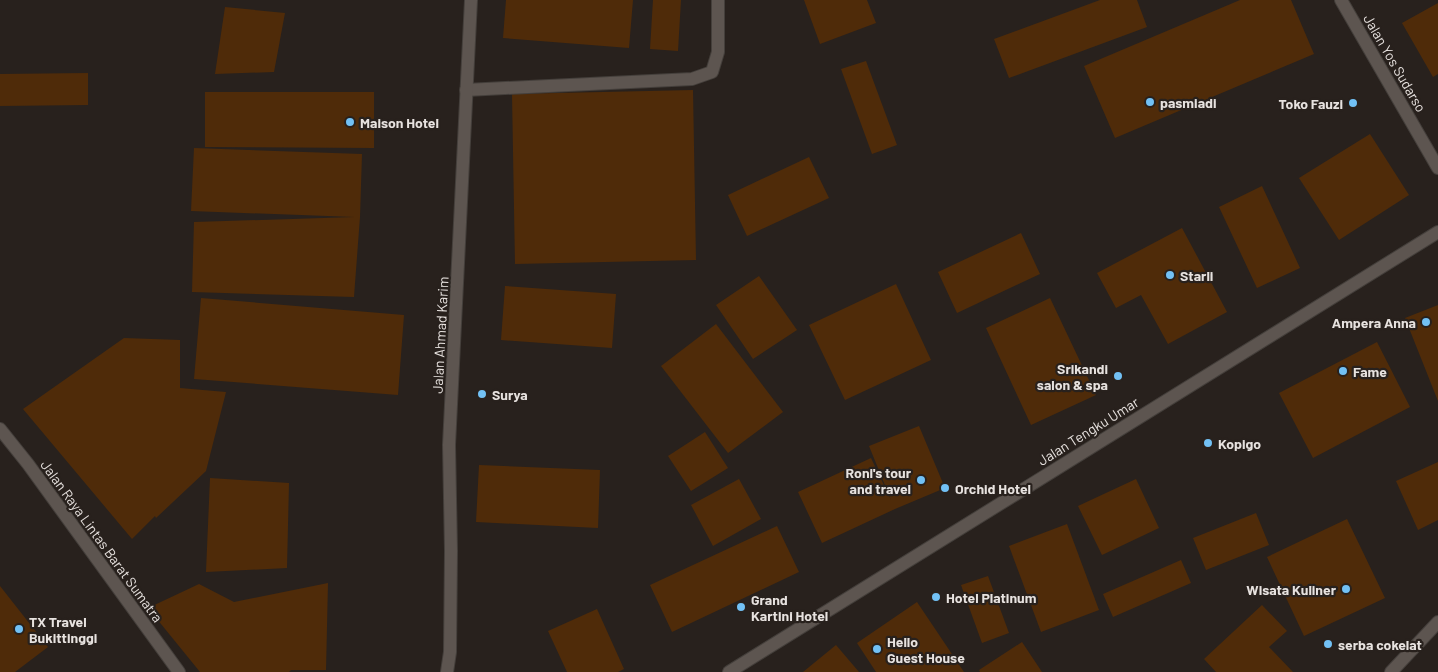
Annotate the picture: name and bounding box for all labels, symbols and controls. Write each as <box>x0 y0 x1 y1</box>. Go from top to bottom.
street label: Jalan Yos Sudarso <box>1360 11 1430 115</box>
place label: pasmiadi <box>1160 94 1217 111</box>
place label: Toko Fauzi <box>1279 95 1343 112</box>
marker: pasmiadi <box>1144 96 1156 108</box>
marker: Toko Fauzi <box>1347 97 1359 109</box>
place label: Maison Hotel <box>360 114 439 131</box>
marker: Maison Hotel <box>344 116 356 128</box>
place label: Starli <box>1180 267 1213 284</box>
marker: Starli <box>1164 269 1176 281</box>
street label: Jalan Ahmad Karim <box>428 276 452 394</box>
place label: Ampera Anna <box>1332 314 1416 331</box>
marker: Ampera Anna <box>1420 316 1432 328</box>
place label: Srikandi salon & spa <box>1037 360 1108 393</box>
place label: Fame <box>1353 363 1387 380</box>
marker: Fame <box>1337 365 1349 377</box>
marker: Srikandi salon & spa <box>1112 370 1124 382</box>
place label: Surya <box>492 386 528 403</box>
marker: Surya <box>476 388 488 400</box>
street label: Jalan Tengku Umar <box>1034 393 1142 469</box>
place label: Kopigo <box>1218 435 1261 452</box>
marker: Kopigo <box>1202 437 1214 449</box>
street label: Jalan Raya Lintas Barat Sumatra <box>37 457 167 625</box>
place label: Roni's tour and travel <box>846 464 912 497</box>
marker: Roni's tour and travel <box>915 474 927 486</box>
place label: Orchid Hotel <box>955 480 1031 497</box>
marker: Orchid Hotel <box>939 482 951 494</box>
place label: Wisata Kuliner <box>1246 581 1337 598</box>
marker: Wisata Kuliner <box>1340 583 1352 595</box>
place label: Hotel Platinum <box>946 589 1037 606</box>
place label: Grand Kartini Hotel <box>751 591 828 624</box>
marker: Hotel Platinum <box>930 591 942 603</box>
marker: Grand Kartini Hotel <box>735 601 747 613</box>
place label: TX Travel Bukittinggi <box>29 613 97 646</box>
marker: TX Travel Bukittinggi <box>13 623 25 635</box>
place label: Hello Guest House <box>887 633 965 666</box>
place label: serba cokelat <box>1338 636 1422 653</box>
marker: serba cokelat <box>1322 638 1334 650</box>
marker: Hello Guest House <box>871 643 883 655</box>

